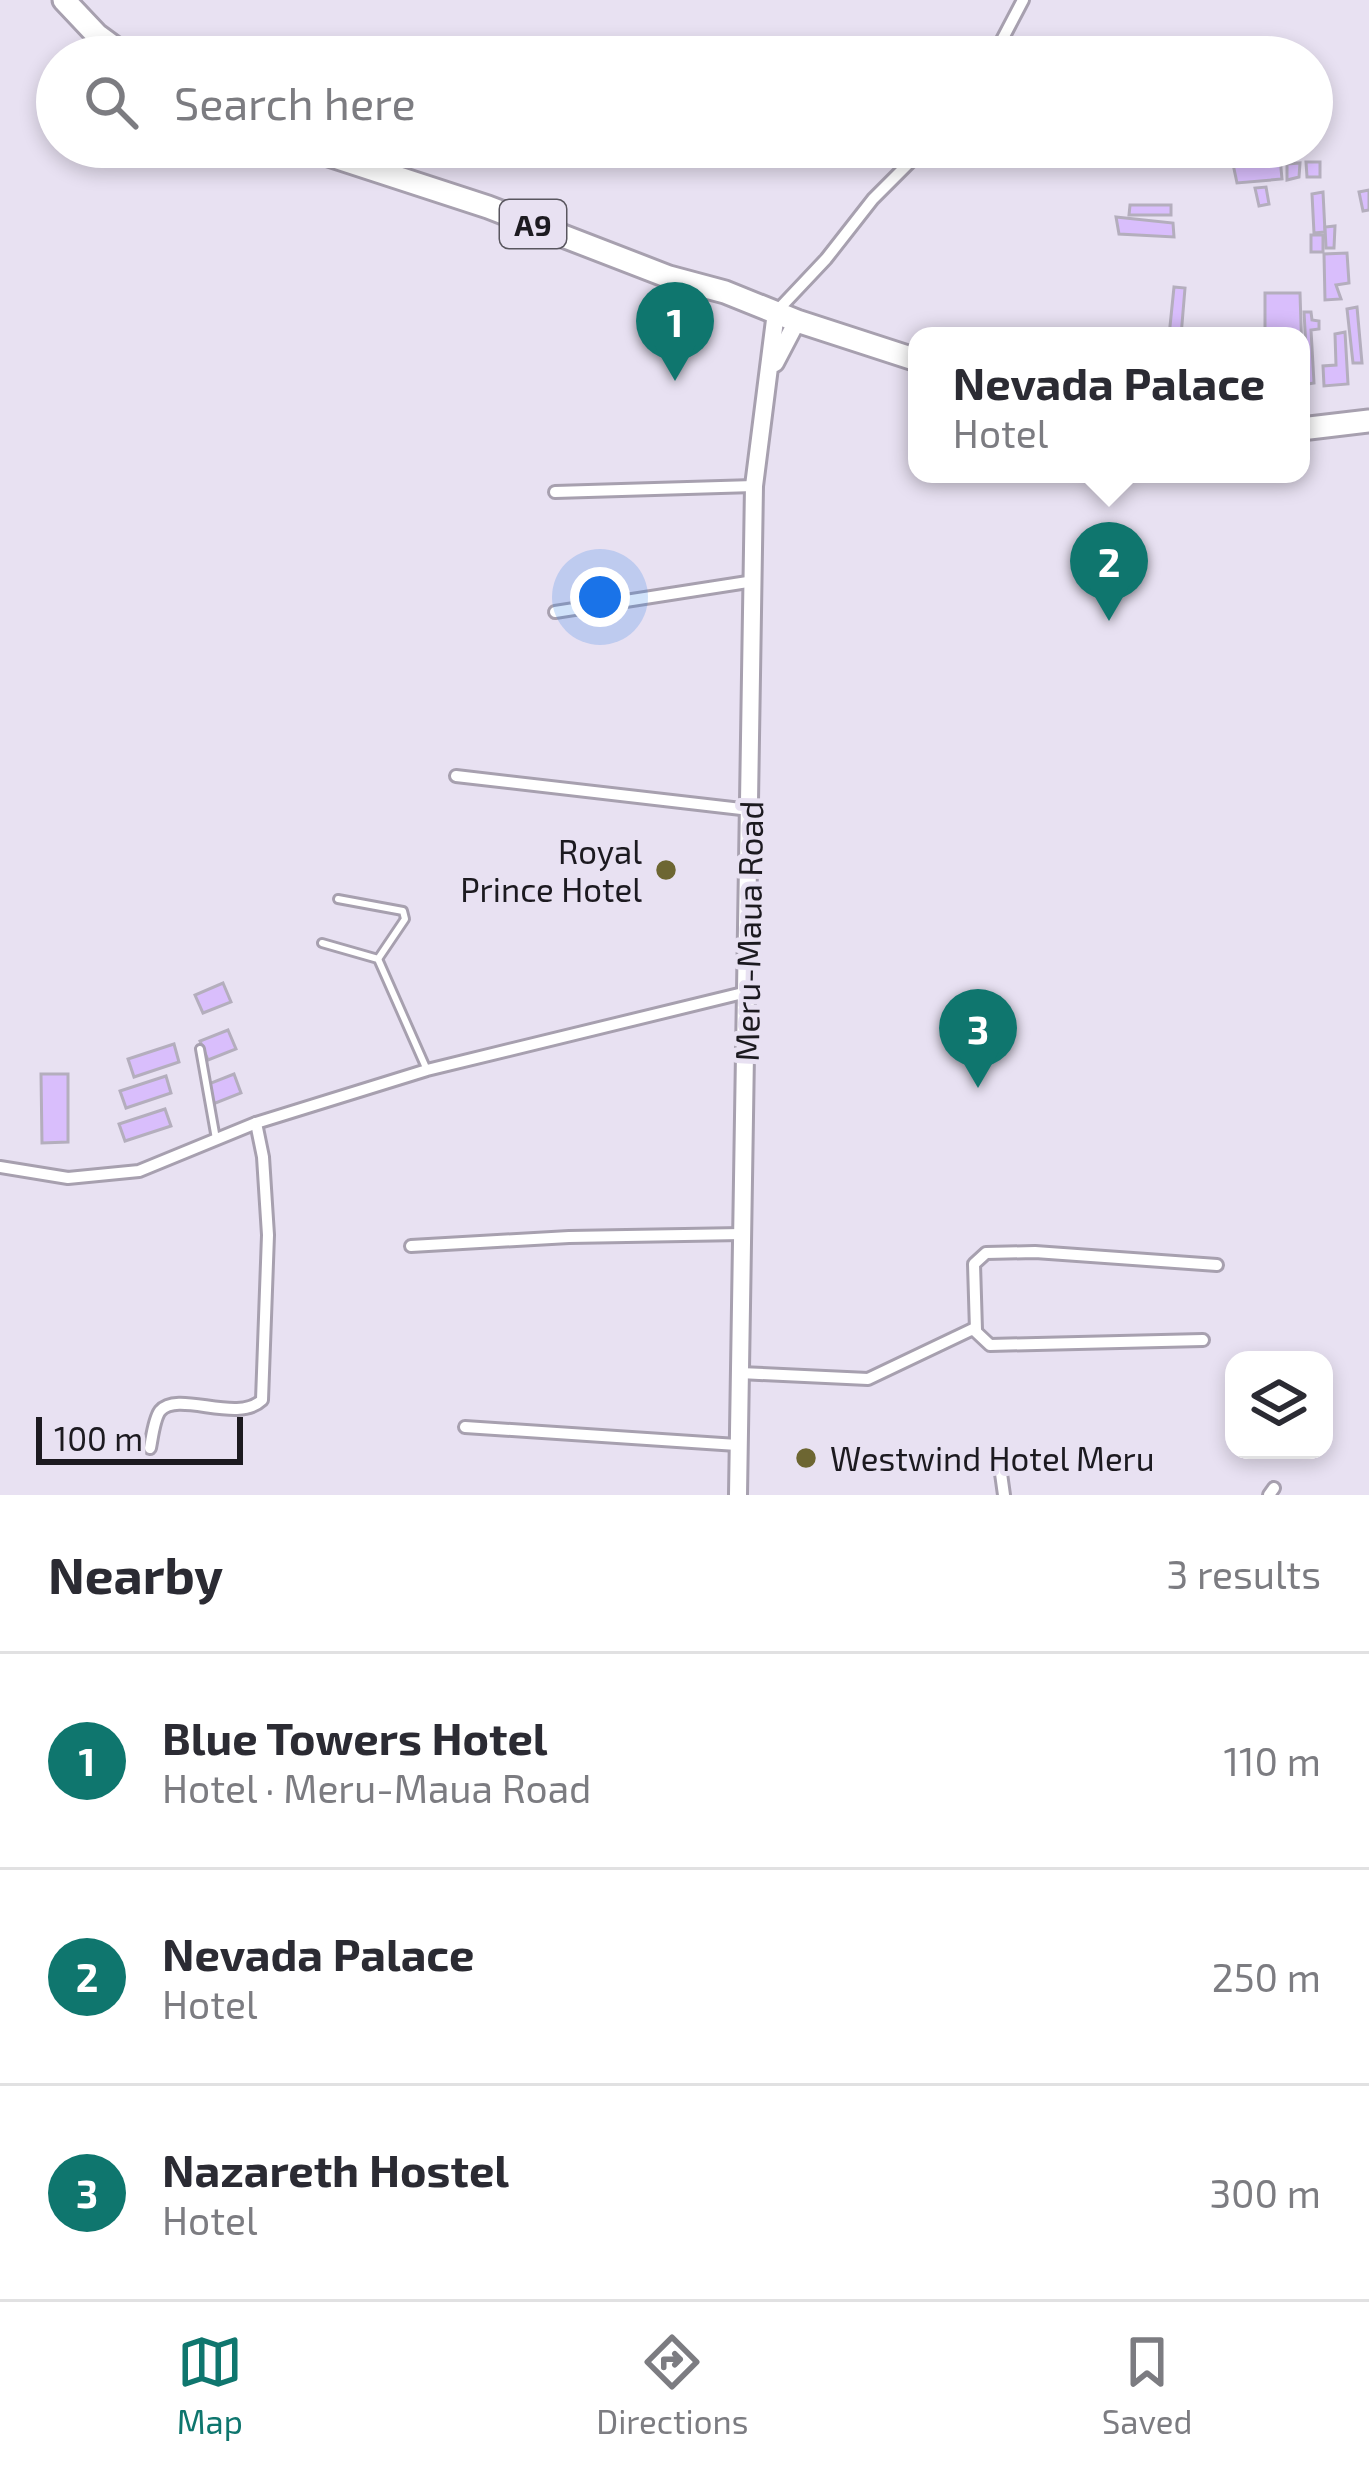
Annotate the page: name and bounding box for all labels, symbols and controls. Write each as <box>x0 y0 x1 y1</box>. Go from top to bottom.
search box <box>36 36 1333 168</box>
icon: search <box>78 69 144 135</box>
text: Search here <box>174 75 416 129</box>
road number: A9 <box>500 200 566 248</box>
pin: 1 <box>636 282 714 381</box>
popup <box>908 327 1310 483</box>
text: Nevada Palace <box>953 355 1265 409</box>
text: Hotel <box>953 409 1048 456</box>
pin: 2 <box>1070 522 1148 621</box>
your location <box>570 567 630 627</box>
street label: Meru-Maua Road <box>726 800 770 1062</box>
place label: Royal Prince Hotel <box>460 831 642 909</box>
marker: Royal Prince Hotel <box>653 857 679 883</box>
pin: 3 <box>939 989 1017 1088</box>
map controls <box>1225 1351 1333 1459</box>
button: layers <box>1225 1351 1333 1459</box>
scale bar <box>36 1411 243 1464</box>
text: 100 m <box>54 1418 143 1458</box>
place label: Westwind Hotel Meru <box>830 1438 1155 1478</box>
marker: Westwind Hotel Meru <box>793 1445 819 1471</box>
text: Nearby <box>48 1543 223 1604</box>
text: 3 results <box>1167 1550 1321 1597</box>
text: Blue Towers Hotel <box>162 1710 548 1764</box>
text: 1 <box>79 1737 95 1784</box>
text: 110 m <box>1224 1737 1321 1784</box>
text: Hotel · Meru-Maua Road <box>162 1764 591 1811</box>
text: Nevada Palace <box>162 1926 474 1980</box>
text: 2 <box>76 1953 98 2000</box>
text: 250 m <box>1212 1953 1321 2000</box>
text: Hotel <box>162 1980 258 2027</box>
text: Nazareth Hostel <box>162 2142 509 2196</box>
text: 3 <box>76 2169 98 2216</box>
text: 300 m <box>1209 2169 1321 2216</box>
text: Hotel <box>162 2196 258 2243</box>
tab: Map <box>177 2329 243 2441</box>
tab: Directions <box>596 2329 748 2441</box>
tab: Saved <box>1102 2329 1192 2441</box>

